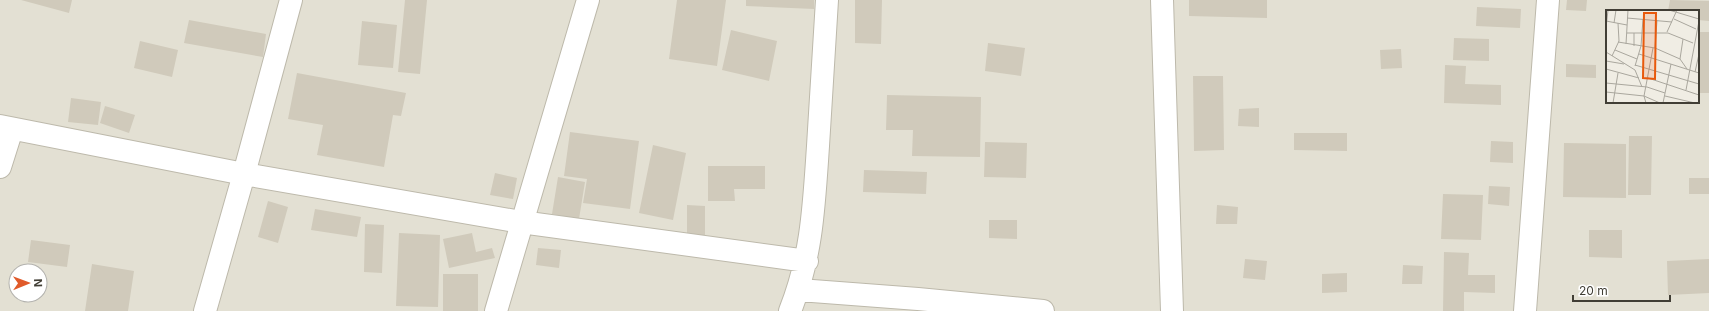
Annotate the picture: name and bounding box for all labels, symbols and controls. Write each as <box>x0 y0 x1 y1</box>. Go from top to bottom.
inset map <box>1606 10 1699 103</box>
north arrow <box>8 263 48 303</box>
scale bar <box>1573 277 1670 303</box>
text: N <box>31 279 45 287</box>
text: 20 m <box>1579 283 1608 298</box>

